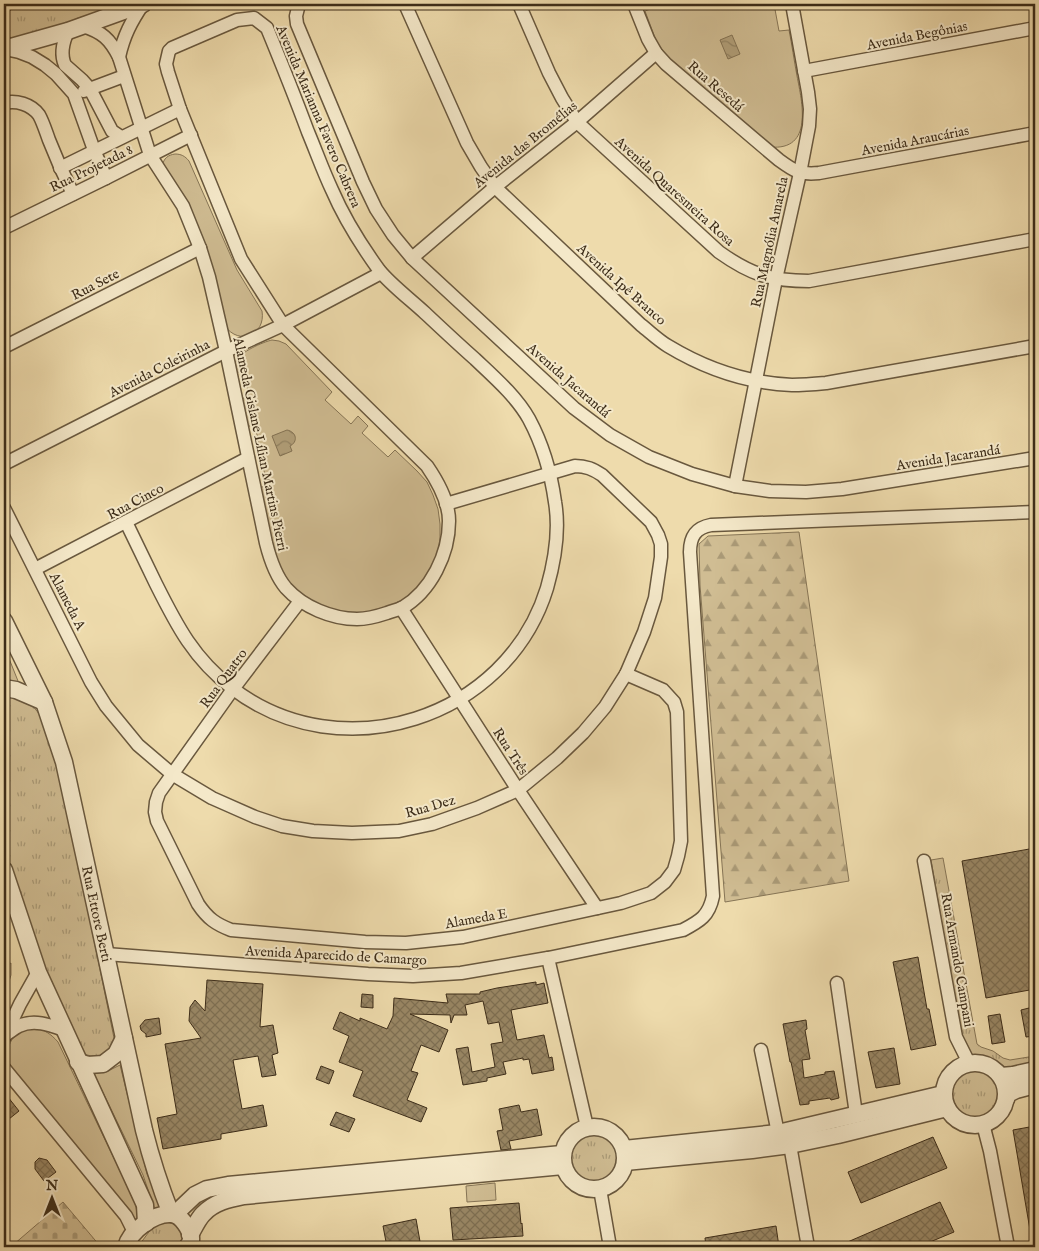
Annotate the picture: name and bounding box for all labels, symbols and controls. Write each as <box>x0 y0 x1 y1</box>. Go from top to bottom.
street label: Avenida Begônias <box>864 17 969 55</box>
street label: Avenida Marianna Favero Cabrera <box>271 21 365 211</box>
street label: Rua Resedá <box>683 57 748 117</box>
street label: Avenida das Bromélias <box>469 97 581 193</box>
street label: Avenida Araucárias <box>859 122 971 160</box>
street label: Avenida Quaresmeira Rosa <box>610 133 739 251</box>
street label: Rua Projetada 8 <box>47 141 136 197</box>
street label: Rua Magnólia Amarela <box>747 174 793 309</box>
street label: Avenida Ipê Branco <box>572 239 670 330</box>
street label: Rua Sete <box>68 265 123 305</box>
street label: Avenida Coleirinha <box>105 335 214 403</box>
street label: Alameda Gislane Lílian Martins Pierri <box>228 335 292 553</box>
street label: Avenida Jacarandá <box>522 339 615 423</box>
street label: Avenida Jacarandá <box>894 441 1002 475</box>
street label: Rua Cinco <box>104 479 167 524</box>
street label: Alameda A <box>44 569 90 634</box>
street label: Rua Quatro <box>196 645 252 712</box>
street label: Rua Três <box>488 725 532 779</box>
street label: Rua Dez <box>403 791 458 823</box>
street label: Rua Ettore Berti <box>77 864 115 964</box>
street label: Rua Armando Campani <box>936 892 978 1029</box>
street label: Alameda E <box>443 905 509 933</box>
street label: Avenida Aparecido de Camargo <box>244 942 428 970</box>
north arrow <box>28 1174 78 1224</box>
text: N <box>45 1177 58 1195</box>

